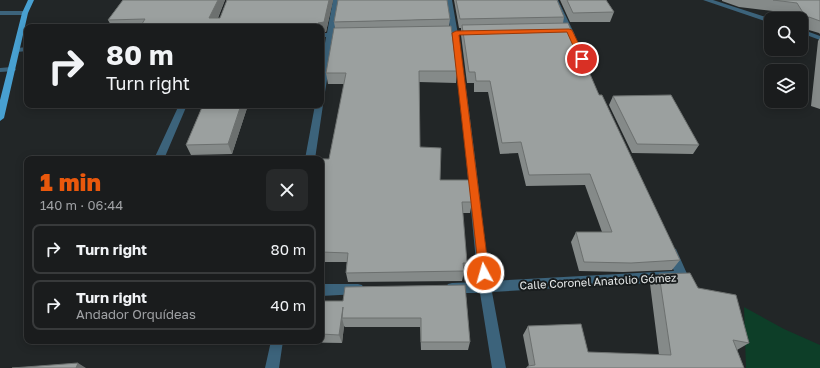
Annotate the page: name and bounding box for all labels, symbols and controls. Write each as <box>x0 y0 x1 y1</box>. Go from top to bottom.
map controls <box>764 12 808 108</box>
button: search <box>764 12 808 56</box>
text: 80 m <box>106 38 174 71</box>
icon: right <box>40 40 92 92</box>
pin <box>565 42 599 76</box>
icon: arrive <box>571 48 593 70</box>
button: layers <box>764 64 808 108</box>
text: Turn right <box>106 72 190 94</box>
text: 1 min <box>40 167 101 196</box>
button: close <box>266 169 308 211</box>
text: 140 m · 06:44 <box>40 197 123 213</box>
icon: right <box>42 238 64 260</box>
text: Turn right <box>76 240 147 258</box>
text: 80 m <box>271 240 306 258</box>
position arrow <box>463 252 505 294</box>
street label: Calle Coronel Anatolio Gómez <box>519 270 677 292</box>
text: Turn right <box>76 288 147 306</box>
icon: right <box>42 294 64 316</box>
text: 40 m <box>271 296 306 314</box>
text: Andador Orquídeas <box>76 306 196 322</box>

